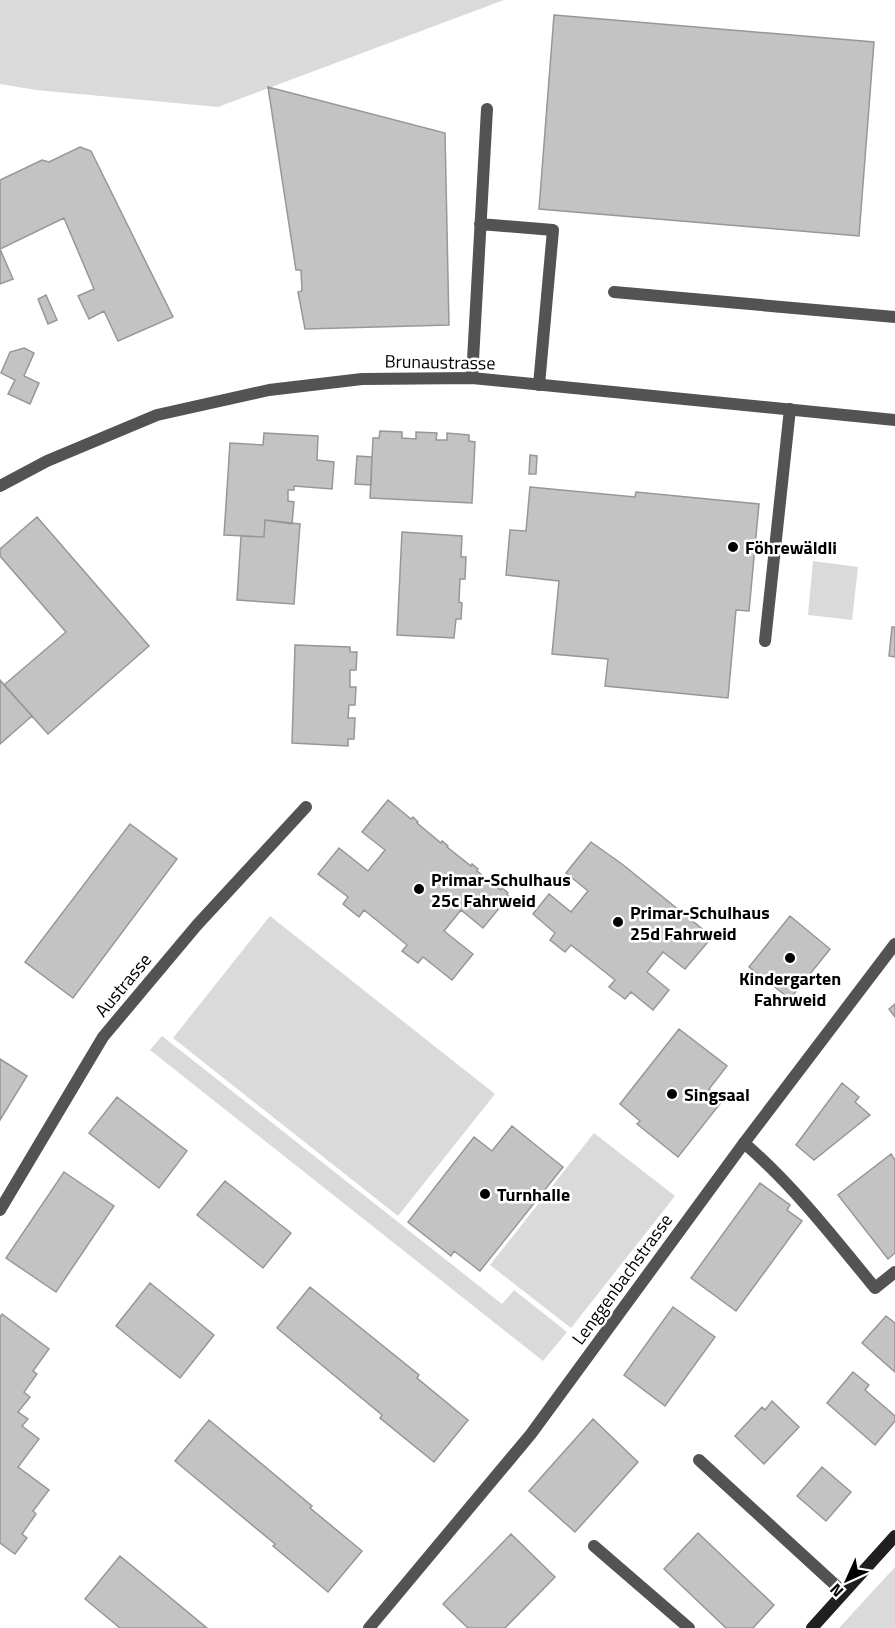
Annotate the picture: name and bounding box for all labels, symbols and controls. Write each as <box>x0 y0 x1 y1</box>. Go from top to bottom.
street label: Brunaustrasse <box>384 348 496 376</box>
place label: Föhrewäldli <box>745 534 837 561</box>
marker: Föhrewäldli <box>726 540 740 554</box>
place label: Primar-Schulhaus 25c Fahrweid <box>431 866 571 914</box>
marker: Primar-Schulhaus 25c Fahrweid <box>412 882 426 896</box>
place label: Primar-Schulhaus 25d Fahrweid <box>630 899 770 947</box>
marker: Primar-Schulhaus 25d Fahrweid <box>611 915 625 929</box>
street label: Austrasse <box>88 947 158 1023</box>
marker: Kindergarten Fahrweid <box>783 951 797 965</box>
place label: Kindergarten Fahrweid <box>739 965 841 1013</box>
place label: Singsaal <box>684 1081 750 1108</box>
marker: Singsaal <box>665 1087 679 1101</box>
place label: Turnhalle <box>497 1181 570 1208</box>
marker: Turnhalle <box>478 1187 492 1201</box>
street label: Lenggenbachstrasse <box>565 1208 679 1350</box>
north arrow <box>817 1550 877 1610</box>
text: N <box>824 1578 849 1603</box>

